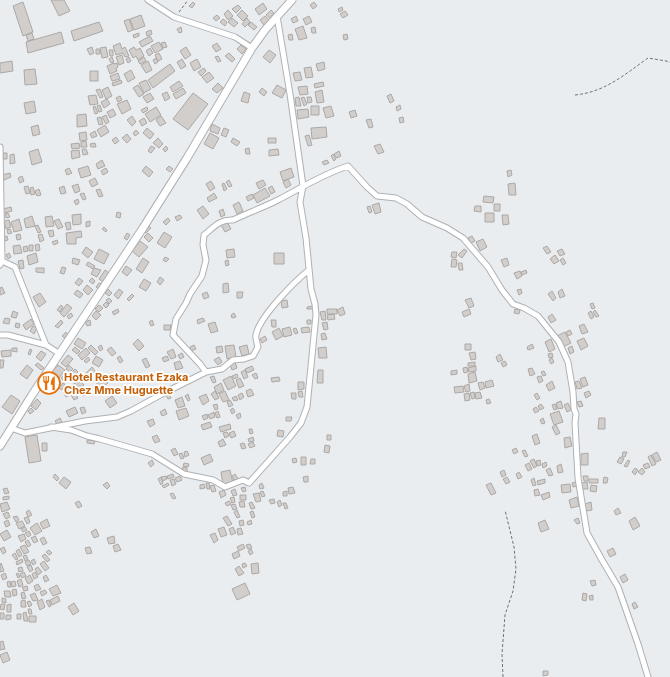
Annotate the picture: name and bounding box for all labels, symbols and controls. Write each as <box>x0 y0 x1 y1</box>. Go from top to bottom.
restaurant icon: Hotel Restaurant Ezaka Chez Mme Huguette <box>36 370 62 396</box>
place label: Hotel Restaurant Ezaka Chez Mme Huguette <box>64 370 188 397</box>

